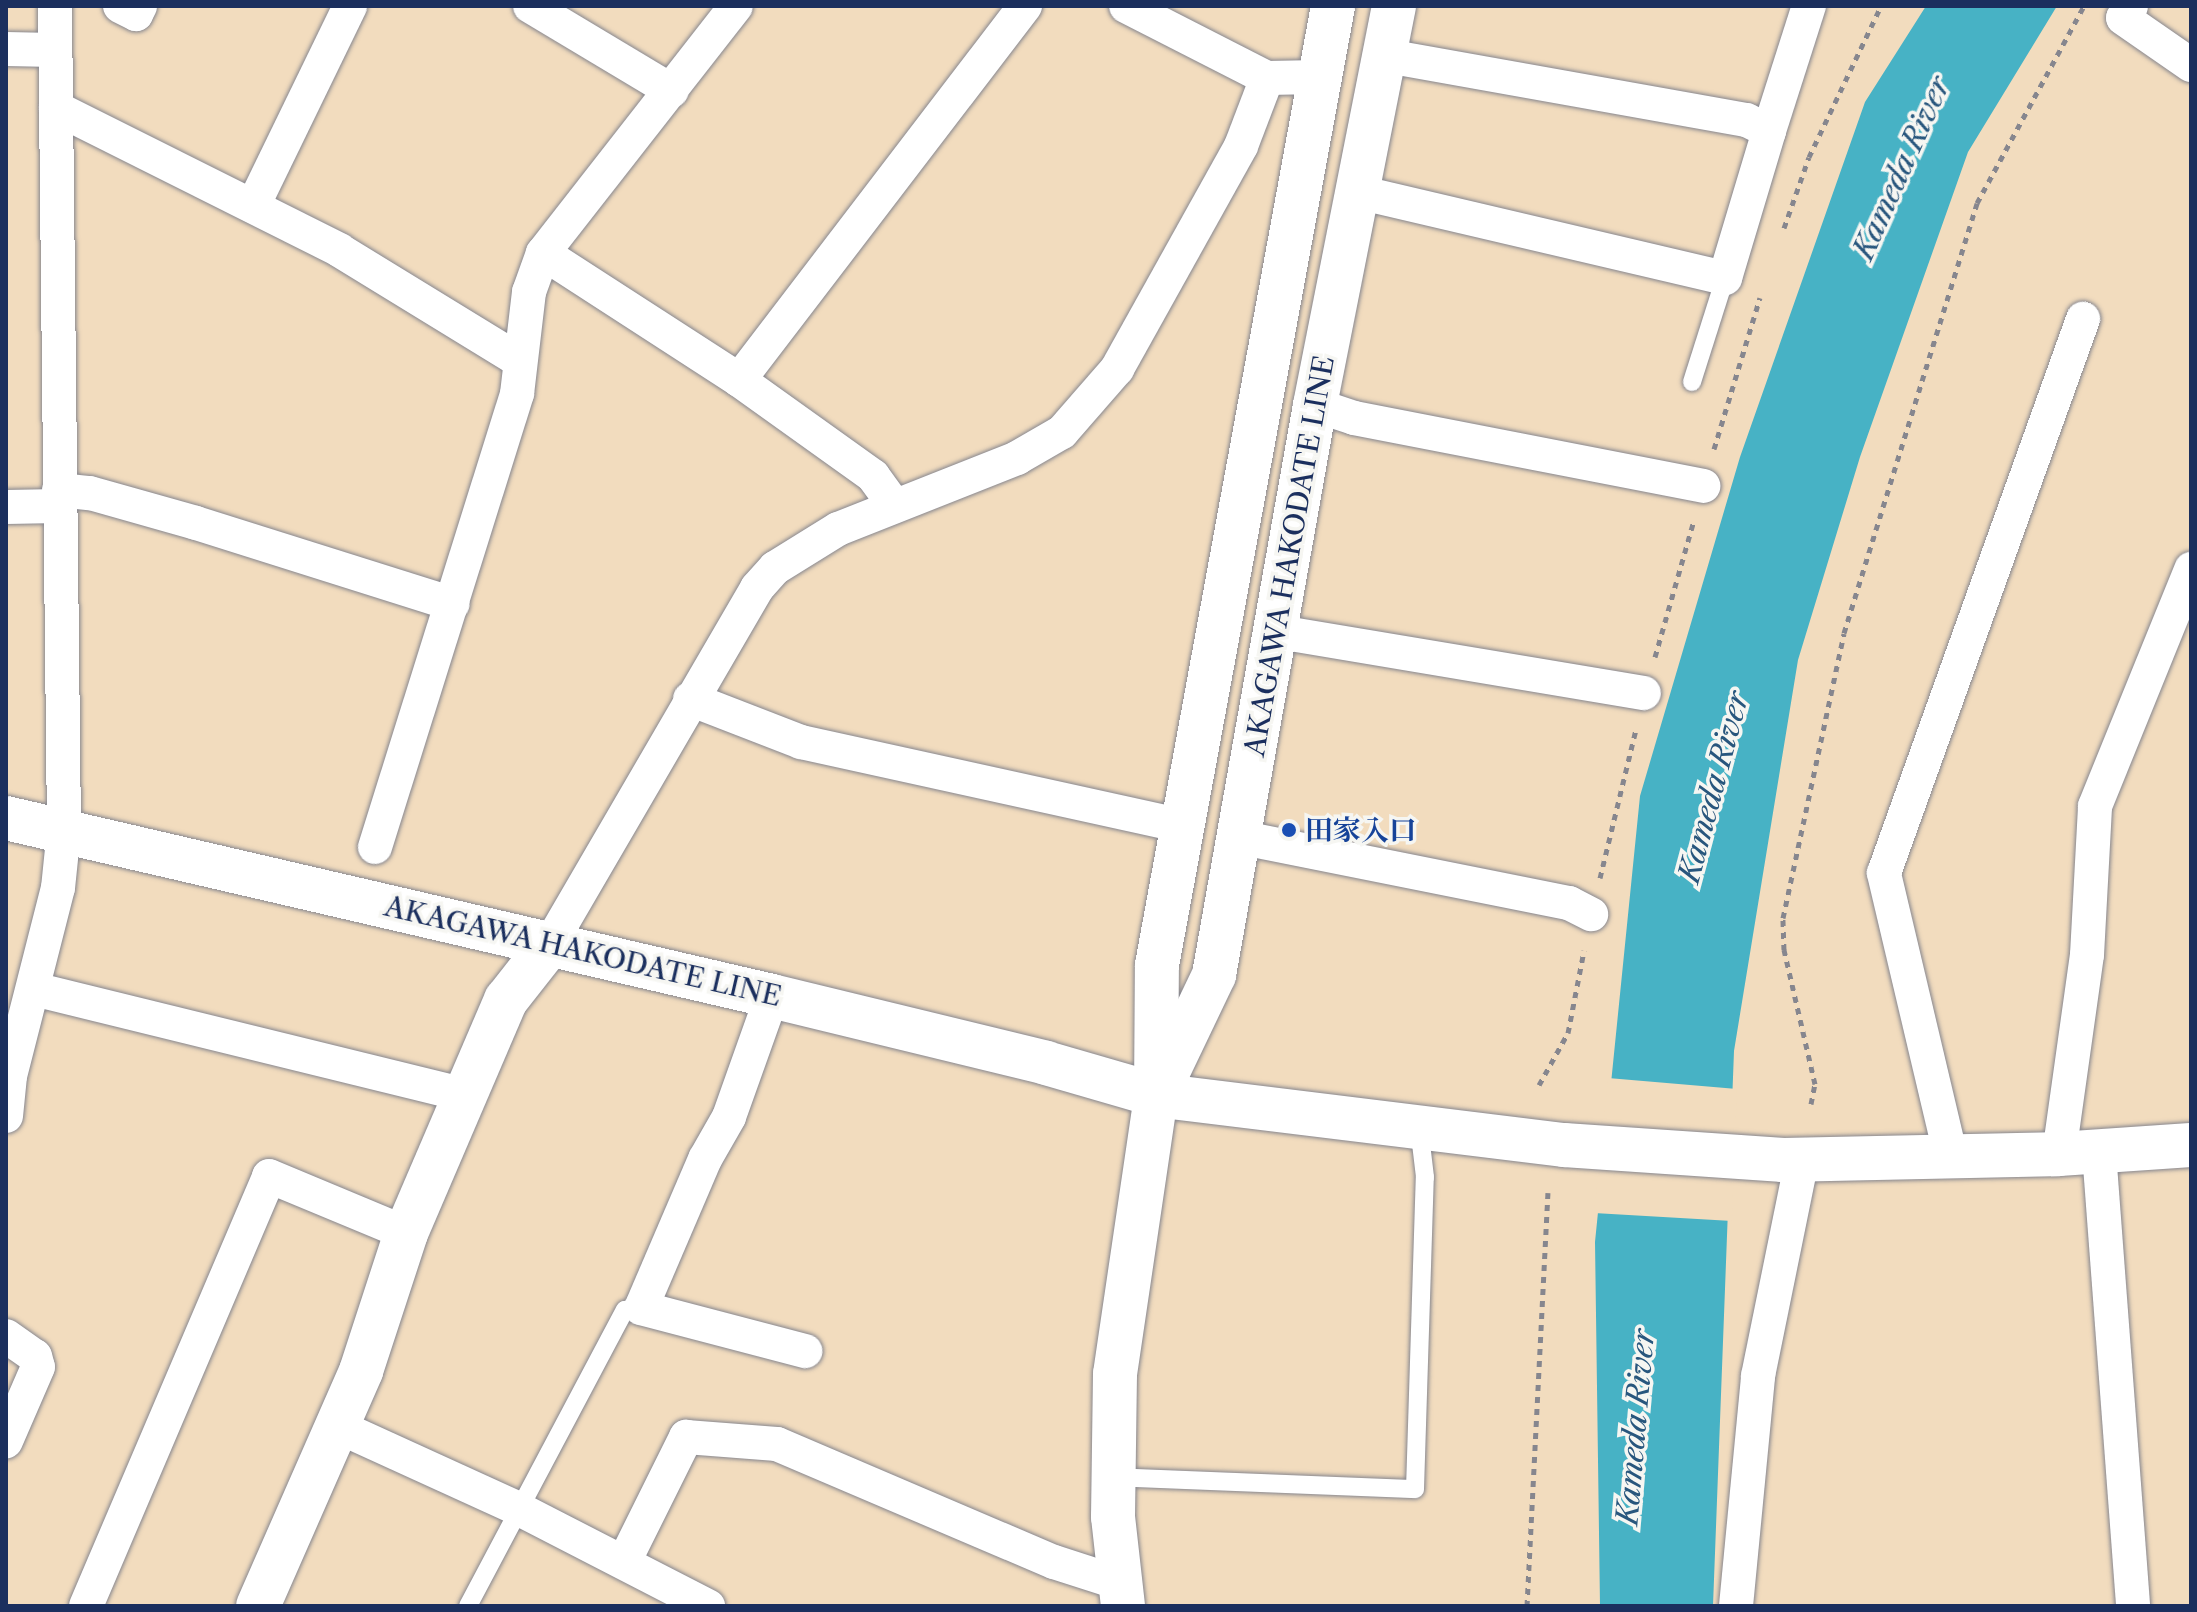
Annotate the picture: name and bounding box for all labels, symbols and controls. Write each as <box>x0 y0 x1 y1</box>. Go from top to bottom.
water label: Kameda River <box>1846 71 1958 265</box>
street label: AKAGAWA HAKODATE LINE <box>1237 353 1341 759</box>
water label: Kameda River <box>1671 687 1757 887</box>
place label: 田家入口 <box>1305 813 1417 847</box>
marker: 田家入口 <box>1280 821 1298 839</box>
street label: AKAGAWA HAKODATE LINE <box>381 889 785 1013</box>
water label: Kameda River <box>1610 1328 1662 1526</box>

